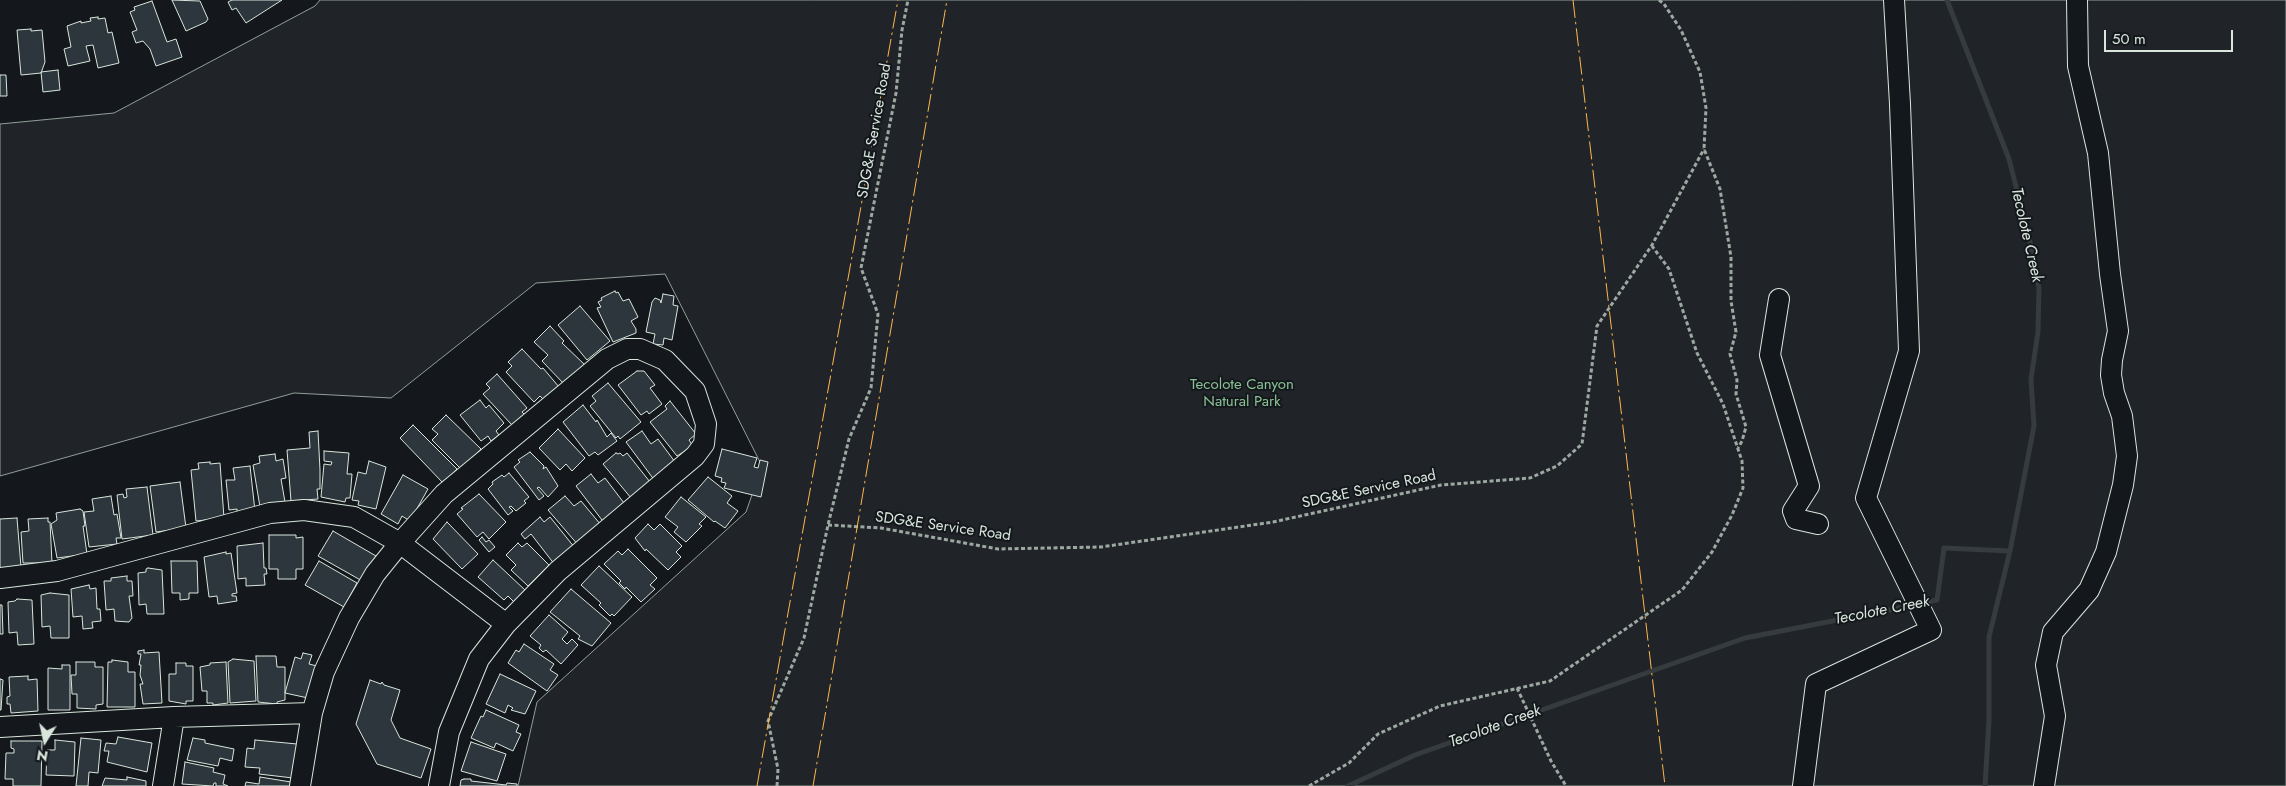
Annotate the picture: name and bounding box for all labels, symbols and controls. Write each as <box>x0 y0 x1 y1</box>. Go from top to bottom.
scale bar <box>2106 20 2235 52</box>
text: 50 m <box>2112 28 2146 50</box>
street label: SDG&E Service Road <box>854 62 896 200</box>
water label: Tecolote Creek <box>2006 186 2046 284</box>
park label: Tecolote Canyon Natural Park <box>1190 376 1294 411</box>
street label: SDG&E Service Road <box>1300 467 1438 513</box>
street label: SDG&E Service Road <box>874 509 1012 545</box>
water label: Tecolote Creek <box>1833 592 1931 630</box>
water label: Tecolote Creek <box>1446 701 1544 753</box>
north arrow <box>20 716 70 766</box>
text: N <box>35 745 50 767</box>

